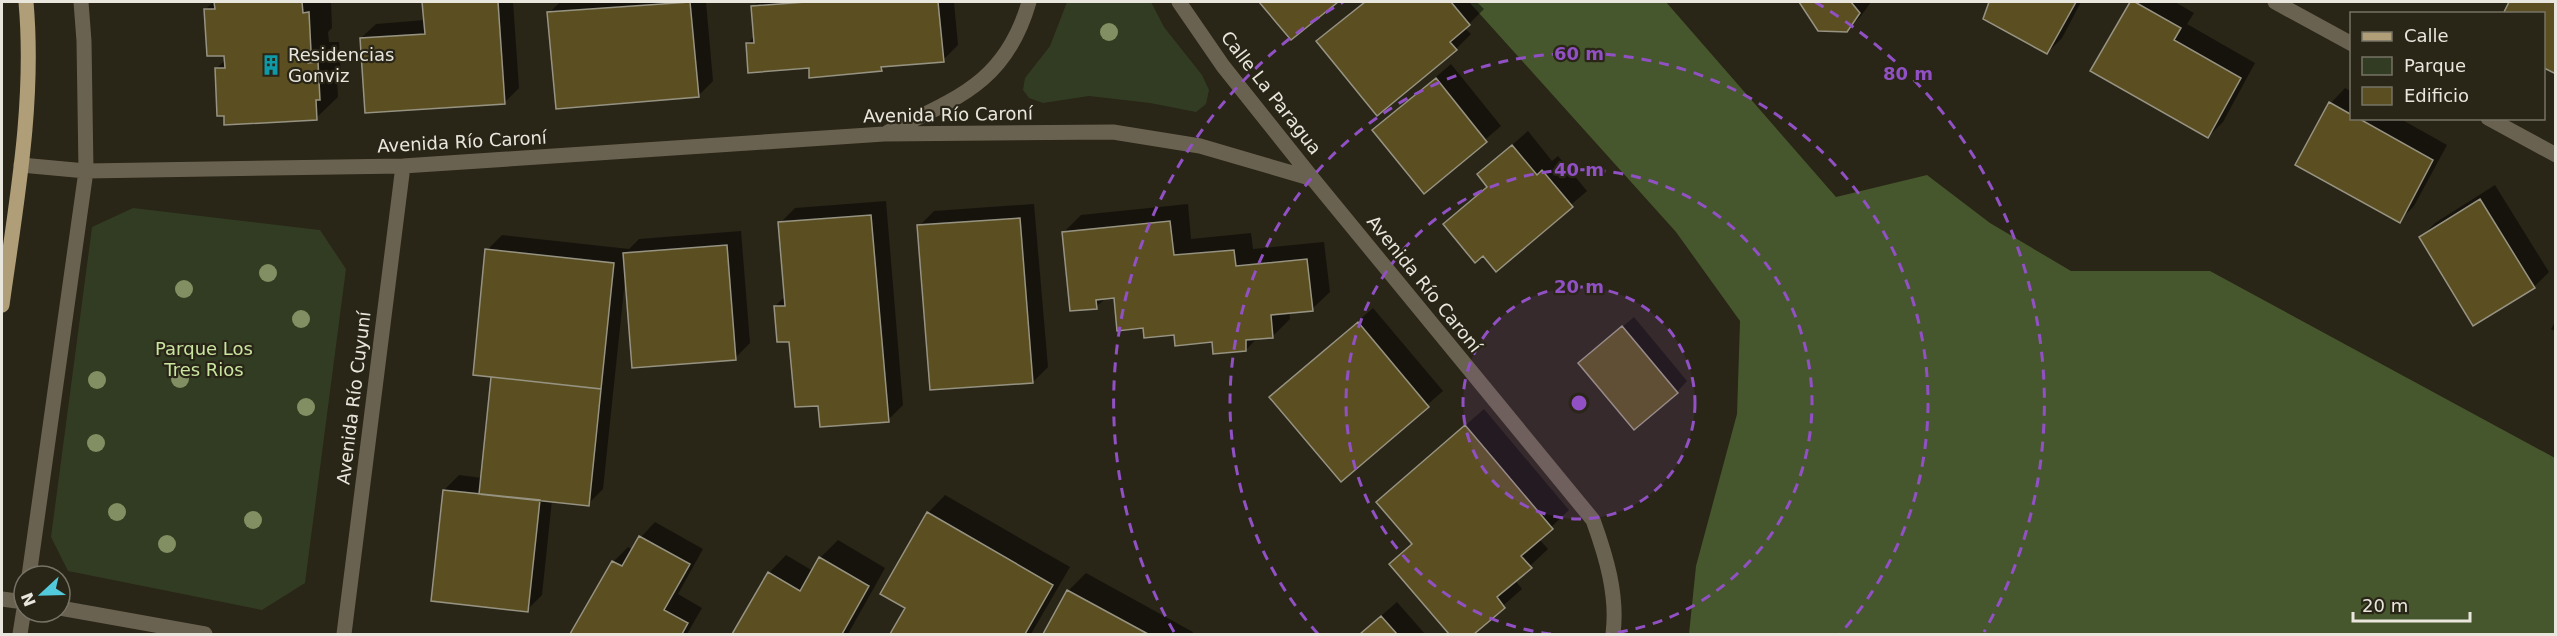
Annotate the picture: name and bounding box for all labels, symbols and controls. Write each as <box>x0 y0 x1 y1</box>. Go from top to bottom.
legend <box>2350 12 2545 120</box>
text: Calle <box>2404 25 2449 46</box>
street label: Calle La Paragua <box>1217 27 1326 158</box>
text: 60 m <box>1554 43 1604 64</box>
place label: Residencias Gonviz <box>288 44 394 86</box>
building icon: Residencias Gonviz <box>259 53 283 77</box>
text: Parque <box>2404 55 2466 76</box>
text: 80 m <box>1883 63 1933 84</box>
text: Edificio <box>2404 85 2469 106</box>
street label: Avenida Río Caroní <box>863 103 1034 126</box>
street label: Avenida Río Caroní <box>377 127 548 156</box>
text: 40 m <box>1554 159 1604 180</box>
street label: Avenida Río Caroní <box>1363 211 1487 357</box>
text: 20 m <box>1554 276 1604 297</box>
street label: Avenida Río Cuyuní <box>332 309 375 486</box>
park label: Parque Los Tres Rios <box>155 338 253 380</box>
centre of rings <box>1569 393 1589 413</box>
north arrow <box>12 564 72 624</box>
scale bar <box>2353 585 2470 623</box>
text: N <box>17 590 40 609</box>
text: 20 m <box>2362 595 2408 616</box>

